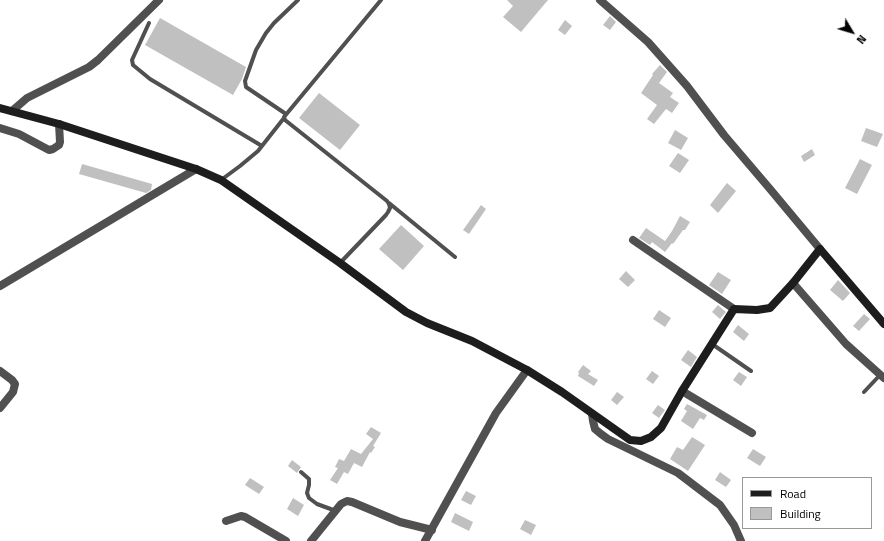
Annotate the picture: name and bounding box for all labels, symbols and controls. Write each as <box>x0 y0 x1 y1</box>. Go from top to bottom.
north arrow <box>832 12 872 52</box>
text: N <box>853 31 870 47</box>
legend <box>742 477 872 529</box>
text: Road <box>780 484 806 503</box>
text: Building <box>780 504 821 523</box>

